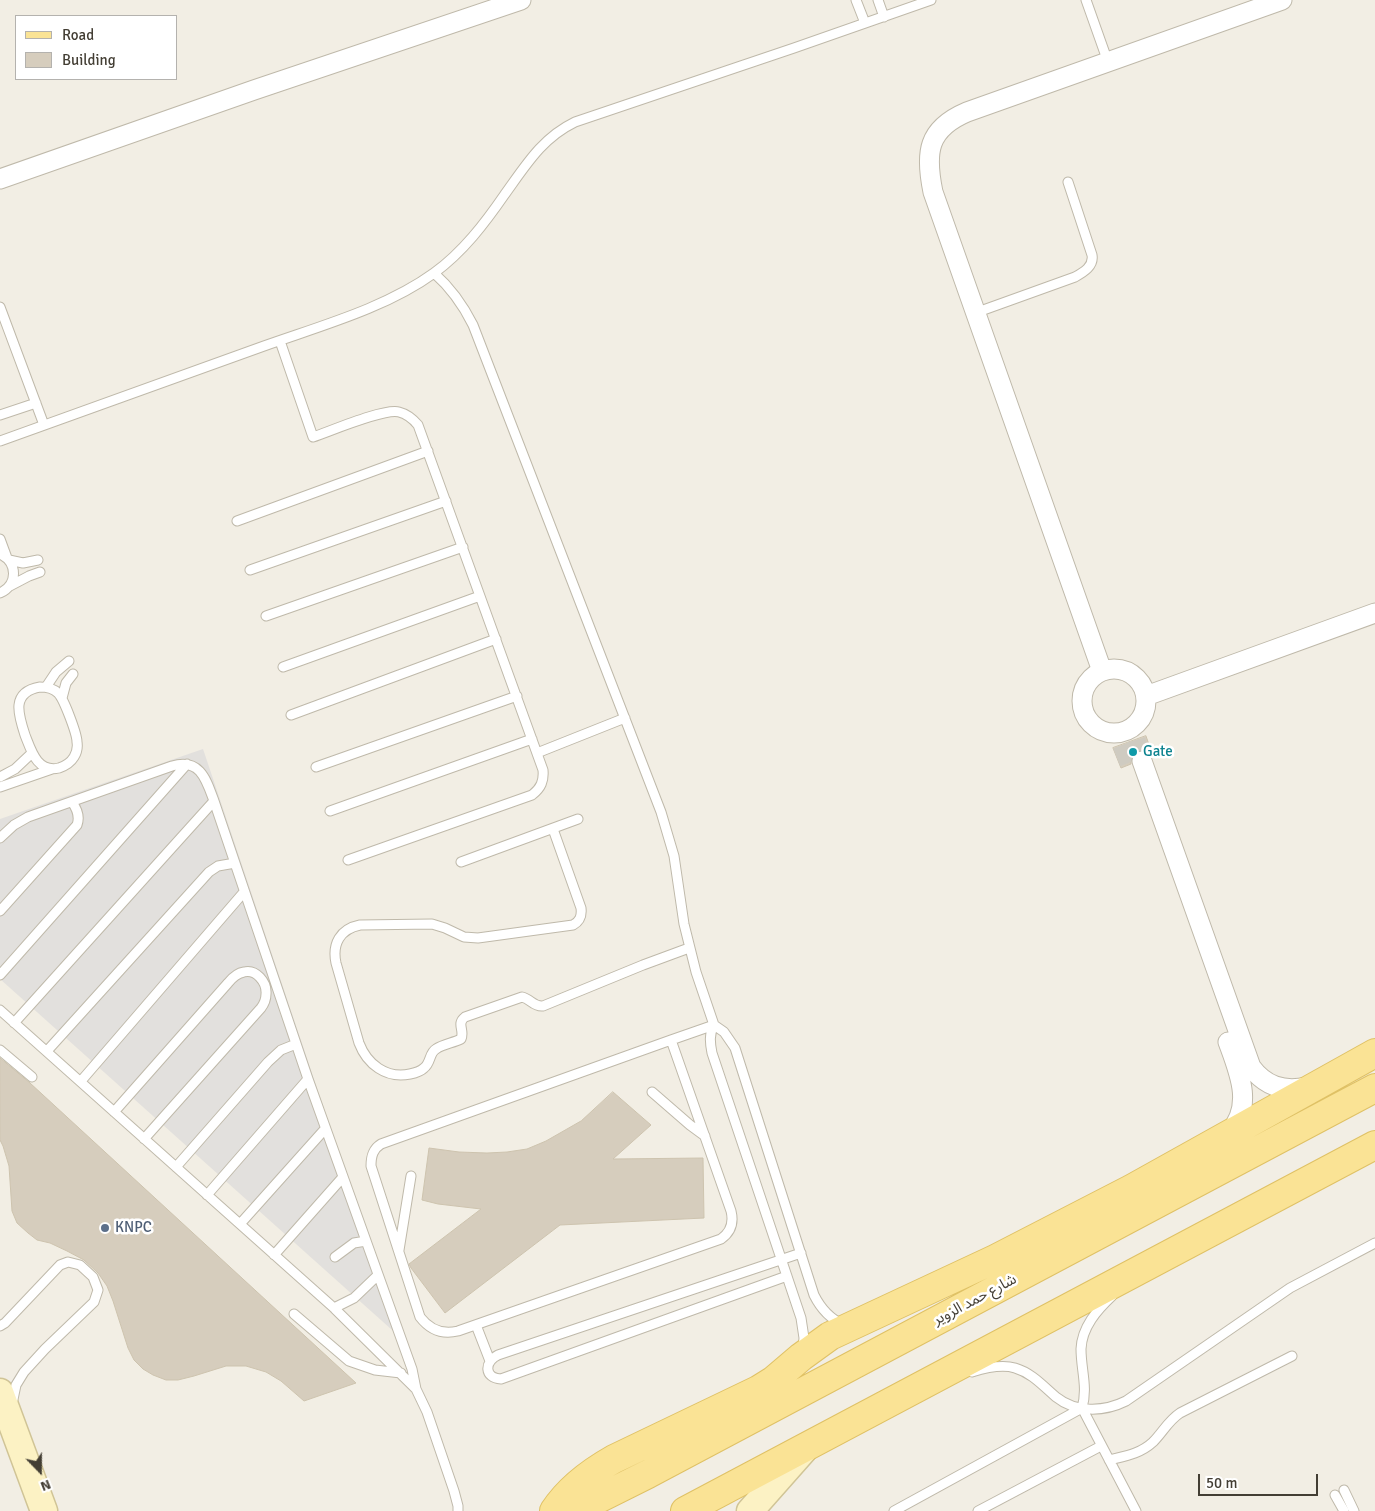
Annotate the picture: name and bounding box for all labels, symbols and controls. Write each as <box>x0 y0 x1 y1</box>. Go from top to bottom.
legend <box>15 15 178 80</box>
text: Road <box>62 26 94 44</box>
text: Building <box>62 51 116 69</box>
place label: Gate <box>1143 743 1173 761</box>
marker: Gate <box>1127 746 1139 758</box>
place label: KNPC <box>115 1219 152 1237</box>
marker: KNPC <box>99 1222 111 1234</box>
street label: شارع حمد الزوير <box>930 1270 1020 1330</box>
north arrow <box>15 1446 65 1496</box>
scale bar <box>1200 1464 1320 1496</box>
text: 50 m <box>1206 1474 1237 1492</box>
text: N <box>38 1476 54 1495</box>

